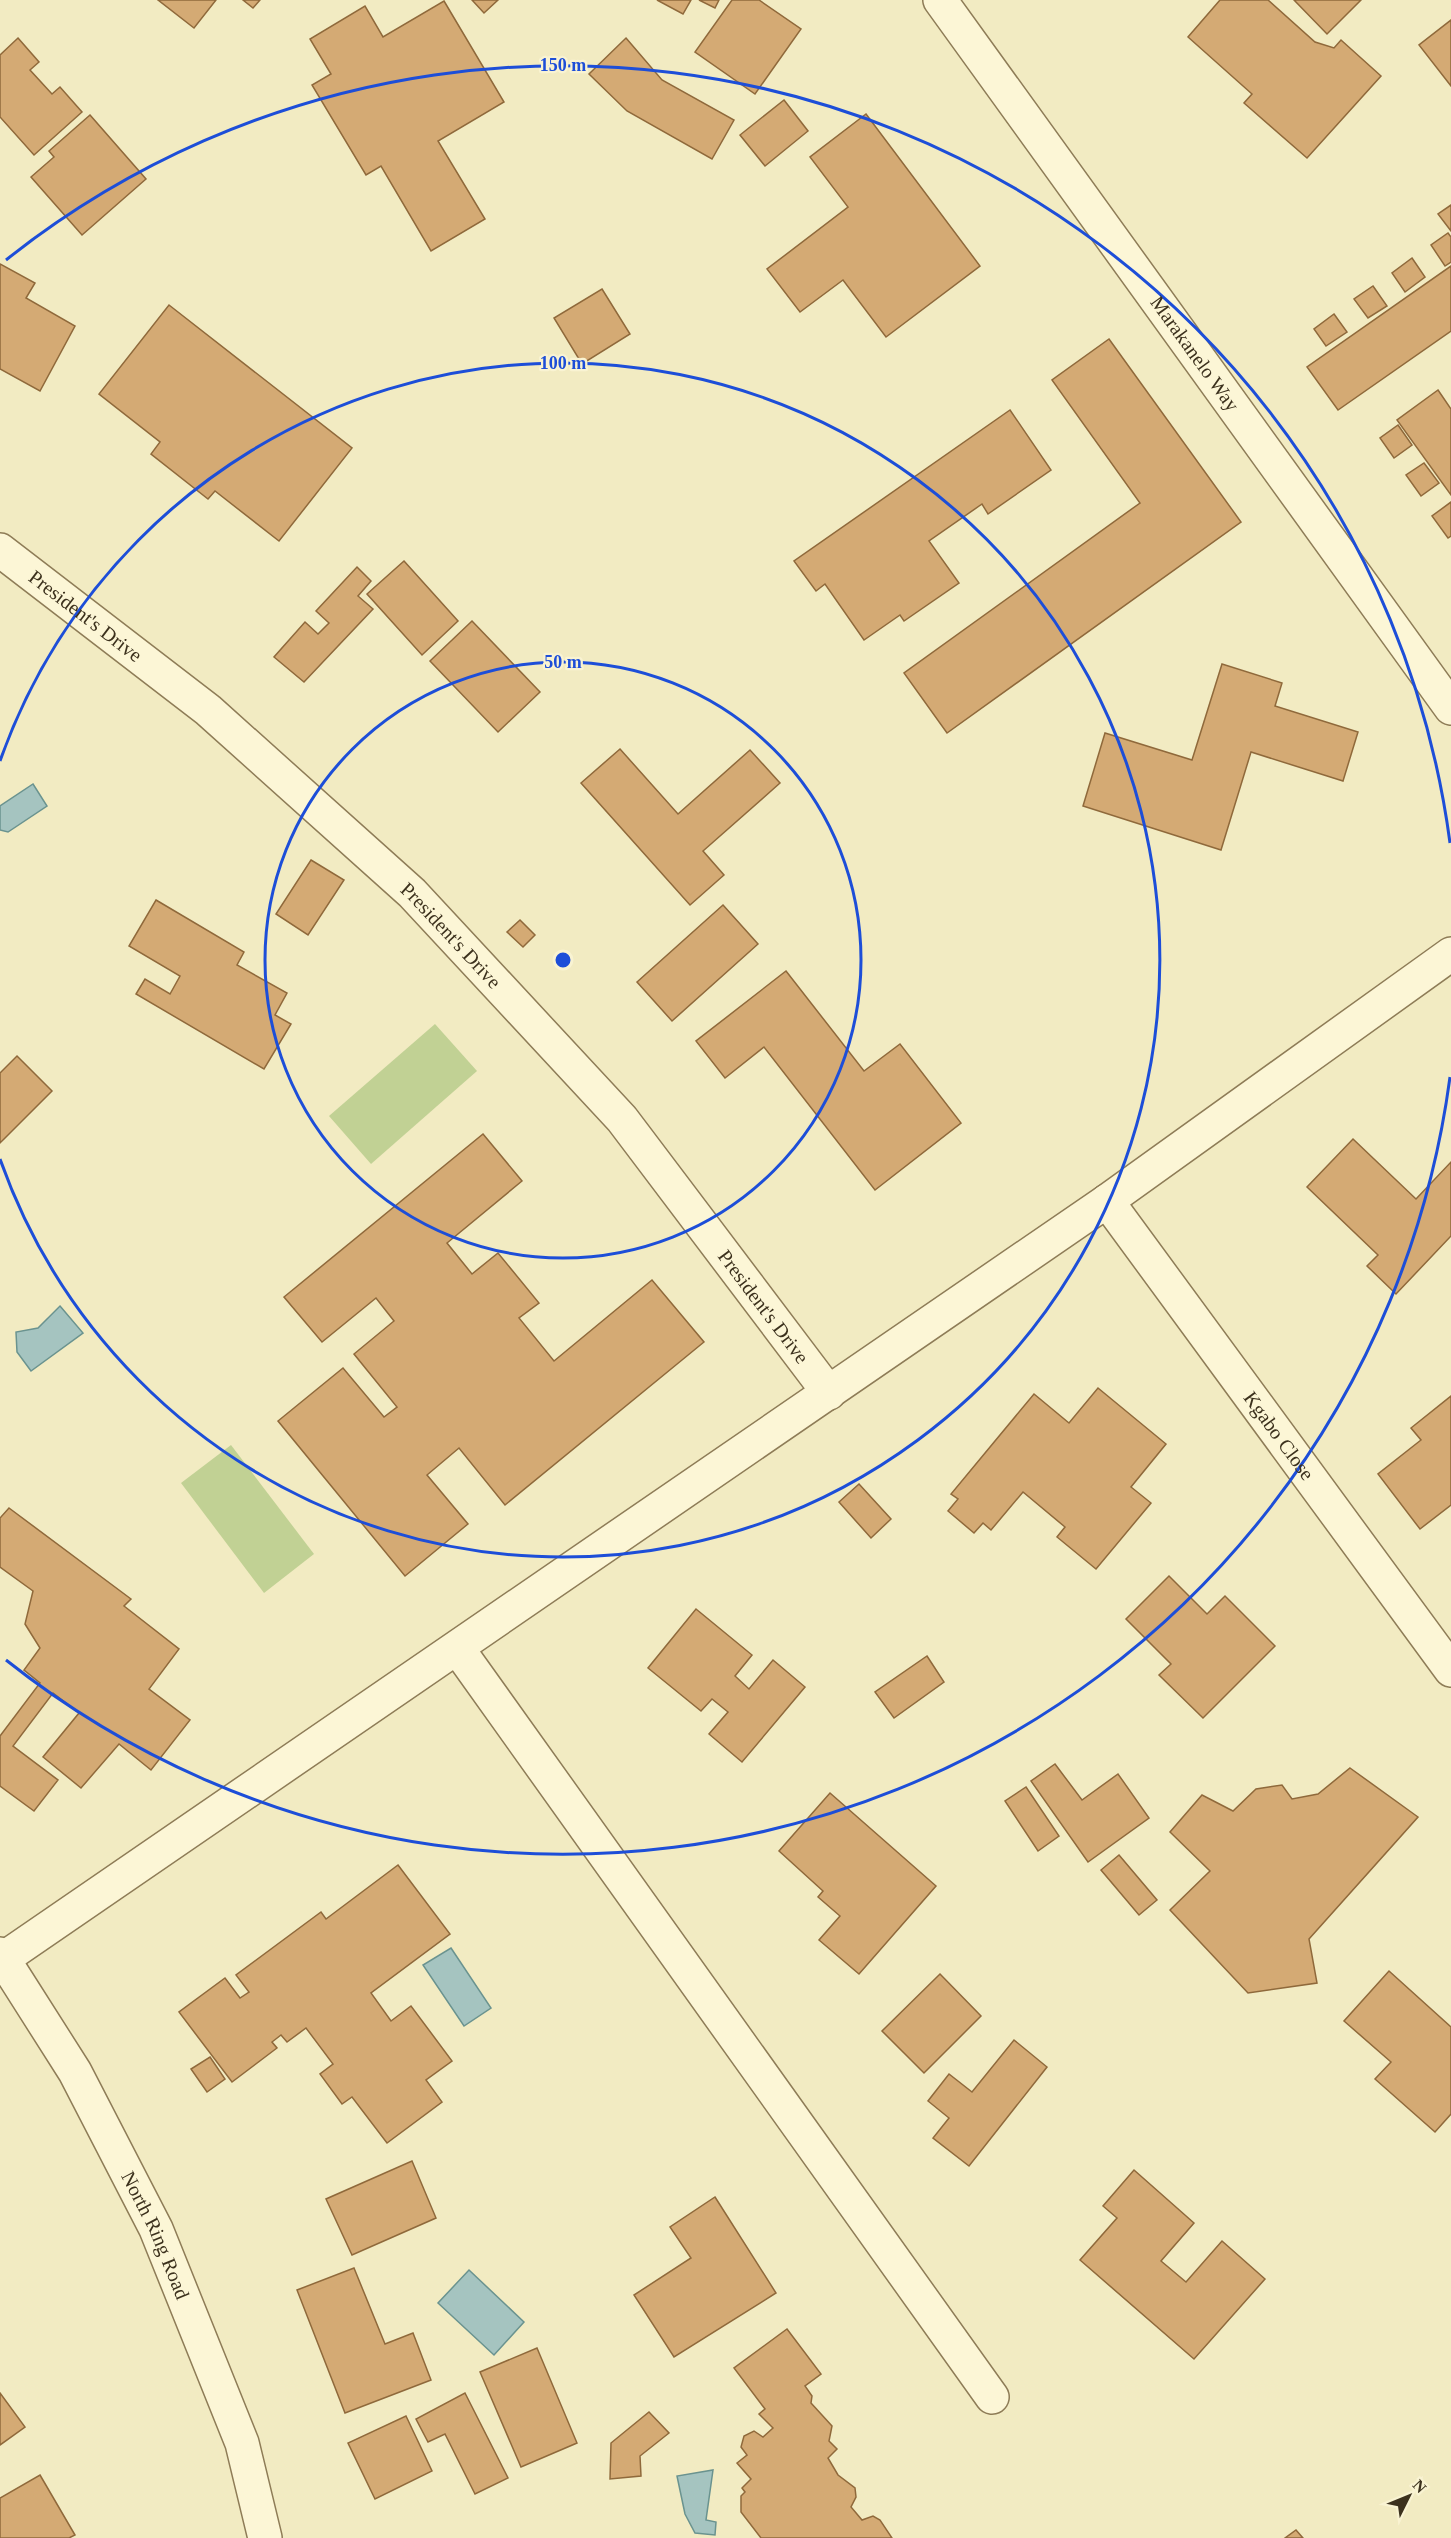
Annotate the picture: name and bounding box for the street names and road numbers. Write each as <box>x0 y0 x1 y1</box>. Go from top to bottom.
street label: Marakanelo Way <box>1146 292 1244 416</box>
street label: President's Drive <box>25 566 146 666</box>
street label: President's Drive <box>397 878 506 993</box>
street label: President's Drive <box>714 1245 814 1368</box>
street label: Kgabo Close <box>1240 1387 1319 1484</box>
street label: North Ring Road <box>117 2168 194 2302</box>

